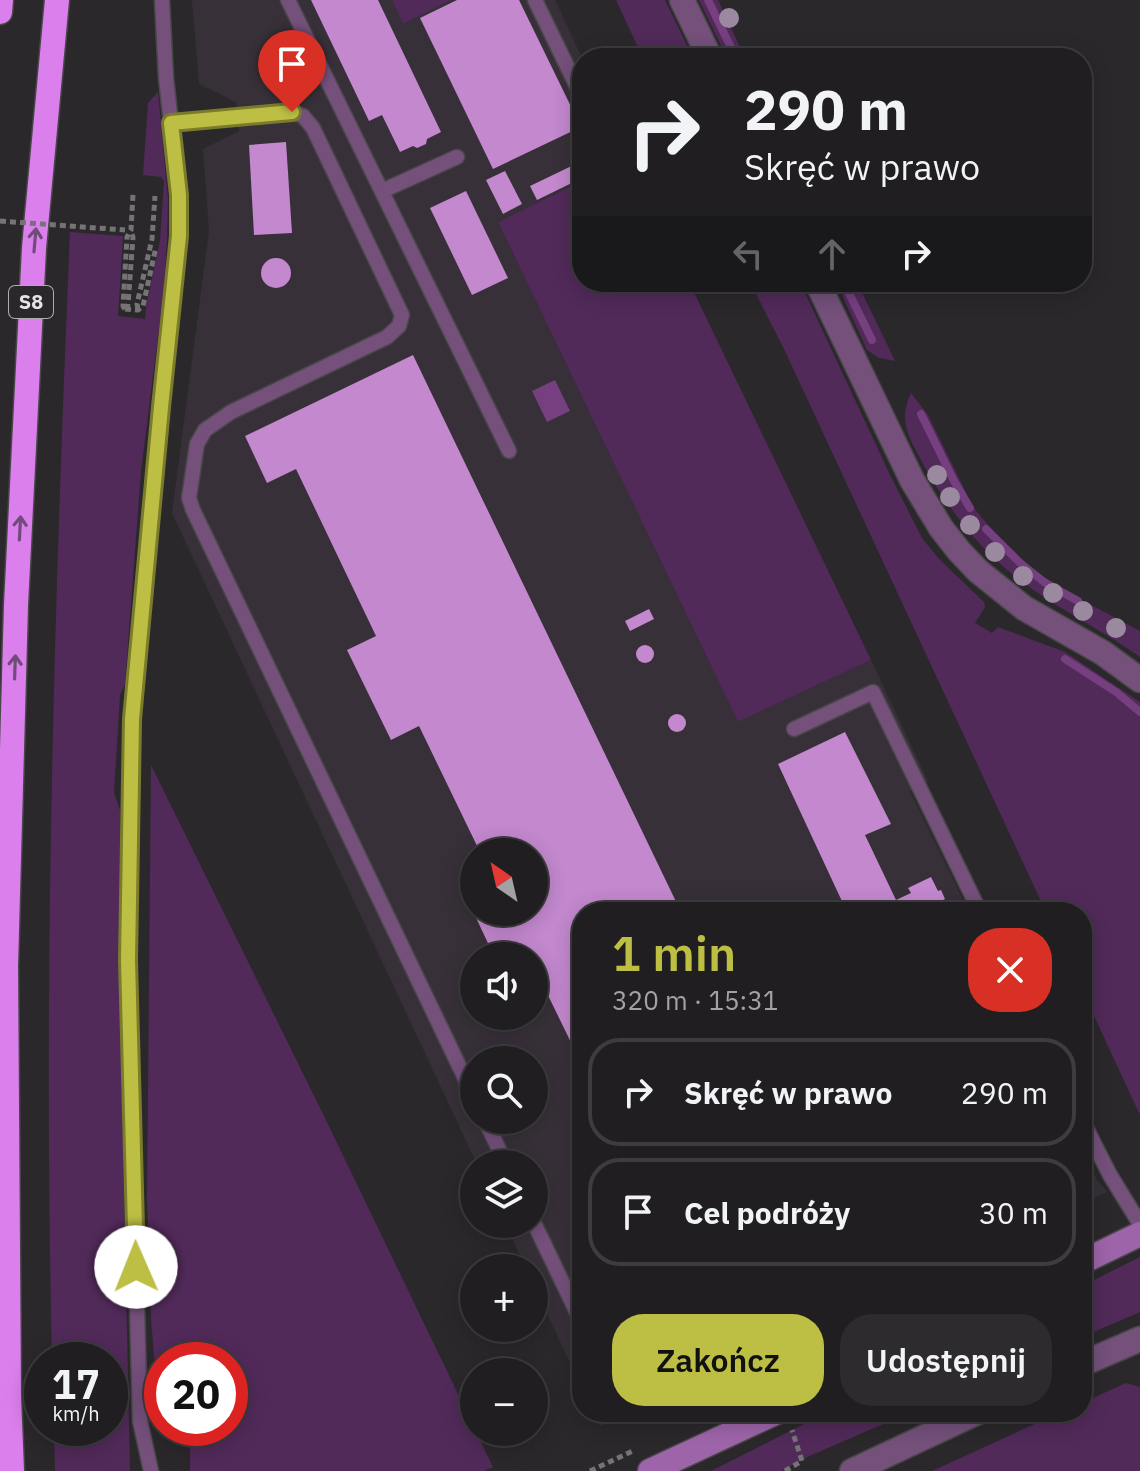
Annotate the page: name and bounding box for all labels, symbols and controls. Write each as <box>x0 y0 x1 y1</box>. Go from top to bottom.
pin <box>258 30 326 112</box>
icon: arrive <box>270 42 314 86</box>
text: 290 m <box>744 73 908 145</box>
icon: right <box>612 80 716 184</box>
text: Skręć w prawo <box>744 143 980 190</box>
one-way arrow <box>28 227 43 254</box>
icon: left <box>726 232 770 276</box>
icon: ahead <box>810 232 854 276</box>
icon: right <box>894 232 938 276</box>
road number: S8 <box>9 286 53 318</box>
one-way arrow <box>13 515 28 541</box>
one-way arrow <box>7 654 22 681</box>
north arrow <box>460 838 548 926</box>
map controls <box>460 838 548 1446</box>
text: 1 min <box>612 922 736 984</box>
button: close <box>968 928 1052 1012</box>
button: sound <box>460 942 548 1030</box>
text: 320 m · 15:31 <box>612 983 778 1017</box>
button: search <box>460 1046 548 1134</box>
icon: right <box>616 1070 660 1114</box>
text: Skręć w prawo <box>684 1073 892 1112</box>
text: 290 m <box>961 1073 1048 1112</box>
button: layers <box>460 1150 548 1238</box>
icon: arrive <box>616 1190 660 1234</box>
text: Cel podróży <box>684 1193 850 1232</box>
text: 30 m <box>979 1193 1048 1232</box>
position arrow <box>94 1225 178 1309</box>
button: + <box>460 1254 548 1342</box>
button: Zakończ <box>612 1314 824 1406</box>
button: Udostępnij <box>840 1314 1052 1406</box>
speed limit sign: 20 <box>144 1342 248 1446</box>
text: 17 <box>52 1358 100 1410</box>
button: − <box>460 1358 548 1446</box>
text: km/h <box>52 1400 100 1427</box>

